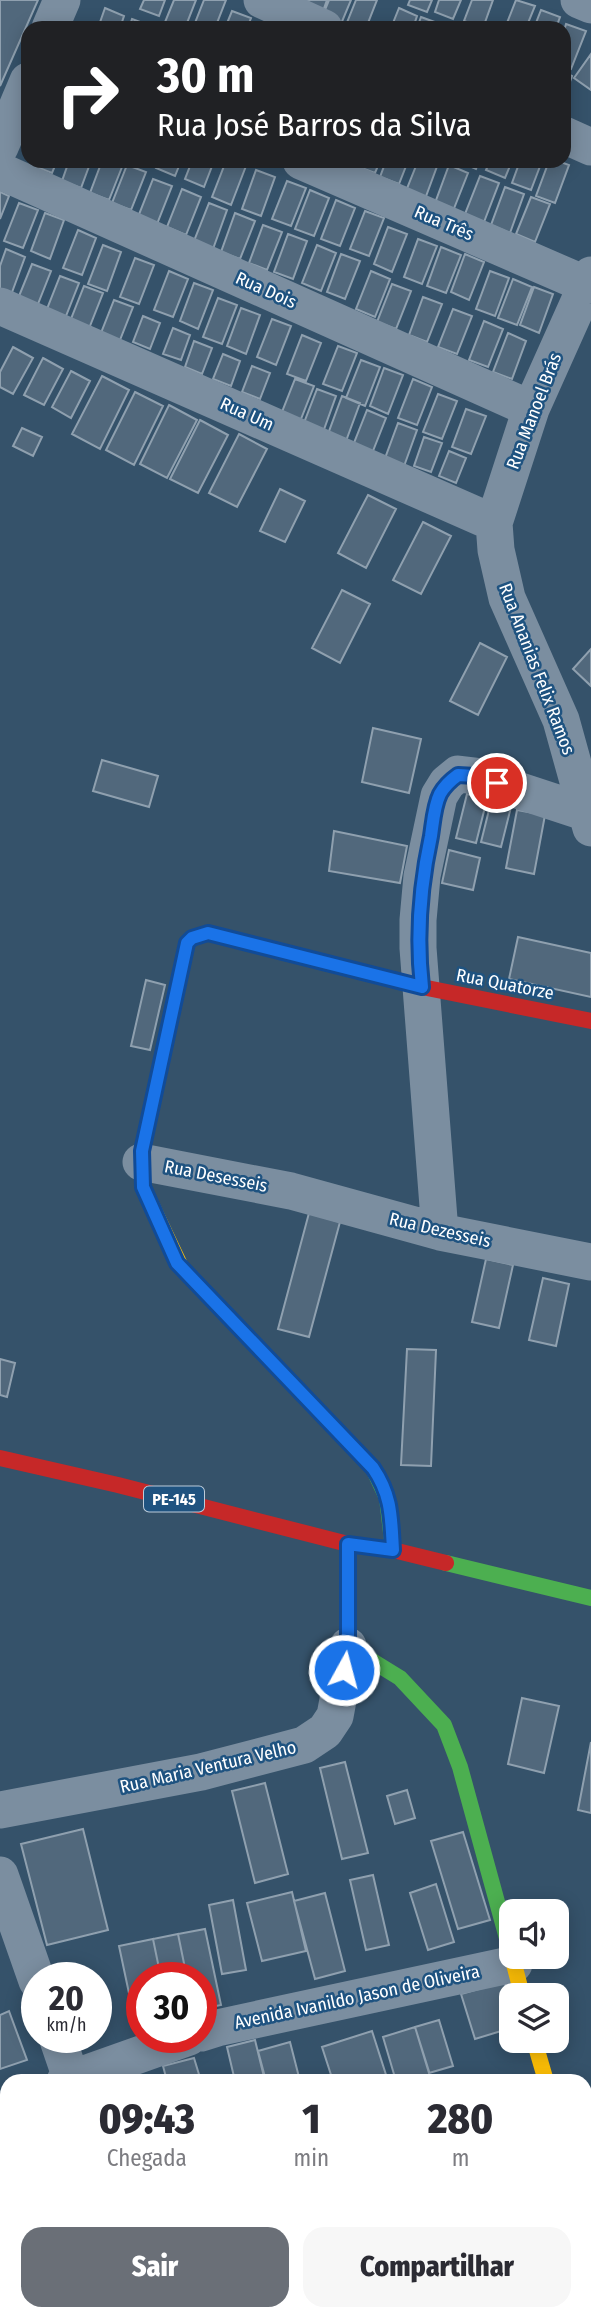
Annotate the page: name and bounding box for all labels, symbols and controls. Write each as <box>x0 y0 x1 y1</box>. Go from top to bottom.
text: 30 m <box>157 46 255 105</box>
icon: right <box>42 49 133 140</box>
text: Rua José Barros da Silva <box>157 106 471 144</box>
street label: Rua Três <box>411 201 477 245</box>
street label: Rua Dois <box>232 267 300 313</box>
street label: Rua Manoel Brás <box>502 350 566 472</box>
street label: Rua Um <box>217 392 277 436</box>
street label: Rua Ananias Felix Ramos <box>494 580 580 758</box>
pin <box>467 753 527 813</box>
icon: arrive <box>478 764 516 802</box>
street label: Rua Quatorze <box>454 964 556 1004</box>
street label: Rua Desesseis <box>163 1155 270 1197</box>
street label: Rua Dezesseis <box>387 1208 493 1252</box>
road number: PE-145 <box>144 1486 204 1512</box>
position arrow <box>307 1633 381 1707</box>
street label: Rua Maria Ventura Velho <box>118 1736 298 1798</box>
map controls <box>499 1899 569 2053</box>
button: sound <box>499 1899 569 1969</box>
street label: Avenida Ivanildo Jason de Oliveira <box>232 1960 482 2034</box>
speed limit sign: 30 <box>126 1962 217 2053</box>
text: 20 <box>49 1977 84 2019</box>
button: layers <box>499 1983 569 2053</box>
text: km/h <box>46 2014 87 2036</box>
text: 09:43 <box>99 2094 195 2144</box>
text: 1 <box>302 2094 321 2144</box>
text: 280 <box>428 2094 493 2144</box>
text: Chegada <box>107 2144 187 2172</box>
text: min <box>294 2144 329 2172</box>
text: m <box>452 2144 469 2172</box>
button: Sair <box>21 2227 289 2307</box>
button: Compartilhar <box>303 2227 571 2307</box>

